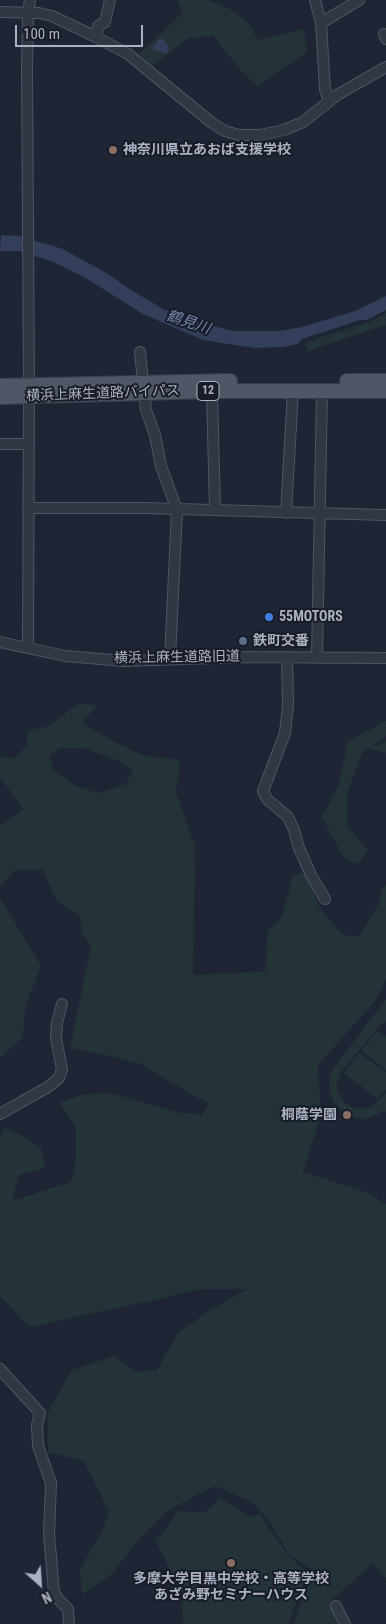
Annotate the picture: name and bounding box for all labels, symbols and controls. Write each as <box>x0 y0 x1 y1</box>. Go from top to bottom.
scale bar <box>18 15 145 47</box>
text: 100 m <box>23 25 60 43</box>
place label: 神奈川県立あおば支援学校 <box>123 142 291 158</box>
marker: 神奈川県立あおば支援学校 <box>107 144 119 156</box>
water label: 鶴見川 <box>164 307 212 339</box>
road number: 12 <box>197 382 219 401</box>
street label: 横浜上麻生道路バイパス <box>26 383 180 405</box>
place label: 55MOTORS <box>279 609 343 625</box>
marker: 55MOTORS <box>263 611 275 623</box>
place label: 鉄町交番 <box>253 633 309 649</box>
marker: 鉄町交番 <box>237 635 249 647</box>
street label: 横浜上麻生道路旧道 <box>114 649 240 667</box>
place label: 桐蔭学園 <box>281 1107 337 1123</box>
marker: 桐蔭学園 <box>341 1109 353 1121</box>
marker: 多摩大学目黒中学校・高等学校 あざみ野セミナーハウス <box>225 1557 237 1569</box>
north arrow <box>15 1559 65 1609</box>
place label: 多摩大学目黒中学校・高等学校 あざみ野セミナーハウス <box>133 1571 329 1604</box>
text: N <box>39 1588 54 1607</box>

